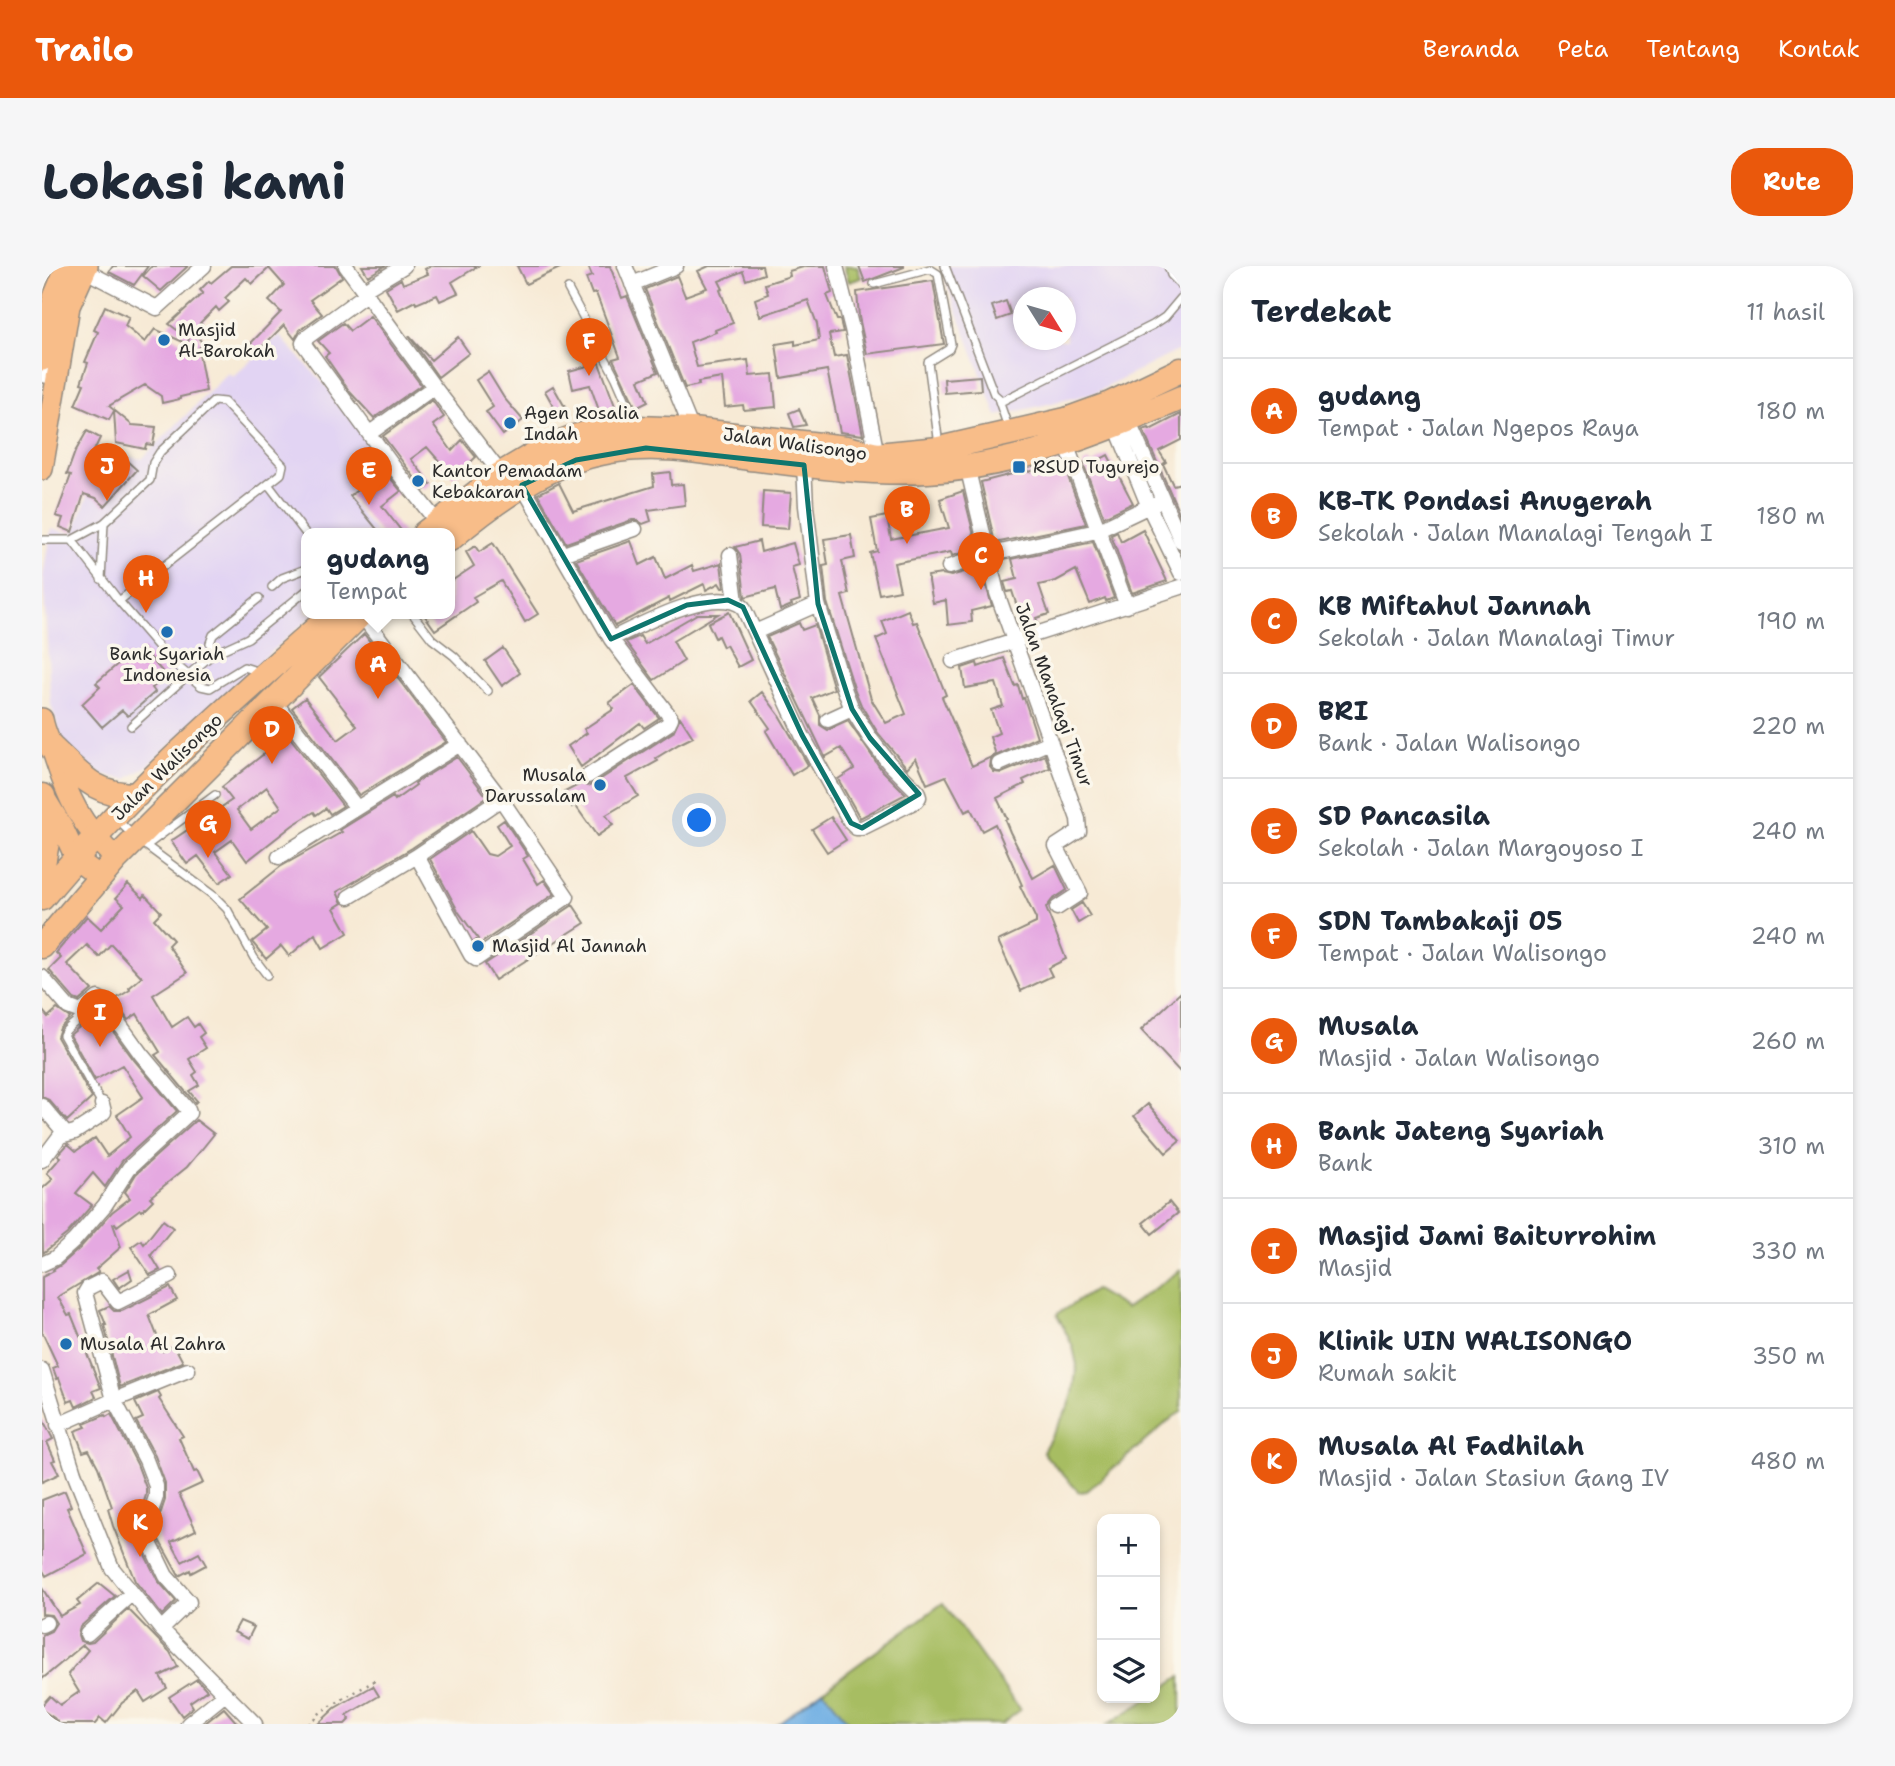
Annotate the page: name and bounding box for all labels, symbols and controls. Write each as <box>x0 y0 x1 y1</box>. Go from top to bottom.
text: Trailo <box>35 27 134 72</box>
text: Beranda <box>1423 33 1519 65</box>
text: Peta <box>1557 33 1608 65</box>
text: Tentang <box>1646 33 1740 65</box>
text: Kontak <box>1778 33 1860 65</box>
button: Rute <box>1731 148 1853 216</box>
text: Lokasi kami <box>42 149 346 215</box>
north arrow <box>1013 287 1076 350</box>
text: Terdekat <box>1251 291 1391 332</box>
text: 11 hasil <box>1746 297 1825 327</box>
place label: Masjid Al-Barokah <box>178 318 275 363</box>
pin: F <box>566 318 612 376</box>
marker: Masjid Al-Barokah <box>156 332 172 348</box>
text: gudang <box>1318 378 1421 413</box>
text: A <box>1265 396 1283 426</box>
text: 180 m <box>1756 396 1825 426</box>
place label: Agen Rosalia Indah <box>524 401 639 446</box>
text: Tempat · Jalan Ngepos Raya <box>1318 413 1639 443</box>
marker: Agen Rosalia Indah <box>502 415 518 431</box>
street label: Jalan Walisongo <box>721 422 869 466</box>
pin: J <box>84 443 130 501</box>
pin: E <box>346 447 392 505</box>
place label: RSUD Tugurejo <box>1033 455 1159 479</box>
place label: Kantor Pemadam Kebakaran <box>432 459 582 504</box>
marker: RSUD Tugurejo <box>1011 459 1027 475</box>
marker: Kantor Pemadam Kebakaran <box>410 473 426 489</box>
text: KB-TK Pondasi Anugerah <box>1318 483 1652 518</box>
pin: B <box>884 486 930 544</box>
text: B <box>1267 501 1281 531</box>
text: 180 m <box>1756 501 1825 531</box>
text: Sekolah · Jalan Manalagi Tengah I <box>1318 518 1713 548</box>
popup <box>301 528 455 619</box>
pin: C <box>958 532 1004 590</box>
text: gudang <box>327 541 429 576</box>
pin: H <box>123 555 169 613</box>
text: Tempat <box>327 576 408 606</box>
text: KB Miftahul Jannah <box>1318 588 1591 623</box>
street label: Jalan Manalagi Timur <box>1010 600 1098 790</box>
text: C <box>1267 606 1281 636</box>
text: 190 m <box>1757 606 1825 636</box>
text: Sekolah · Jalan Manalagi Timur <box>1318 623 1675 653</box>
marker: Bank Syariah Indonesia <box>159 624 175 640</box>
pin: A <box>355 641 401 699</box>
place label: Bank Syariah Indonesia <box>110 642 224 687</box>
text: BRI <box>1318 693 1368 728</box>
pin: D <box>249 706 295 764</box>
street label: Jalan Walisongo <box>106 708 228 826</box>
text: D <box>1266 711 1282 741</box>
text: 220 m <box>1751 711 1825 741</box>
text: Bank · Jalan Walisongo <box>1318 728 1581 758</box>
place label: Musala Darussalam <box>485 763 586 808</box>
marker: Musala Darussalam <box>592 777 608 793</box>
text: SD Pancasila <box>1318 798 1490 833</box>
pin: G <box>185 800 231 858</box>
your location <box>682 803 716 837</box>
text: E <box>1266 816 1282 846</box>
text: 240 m <box>1751 816 1825 846</box>
text: Sekolah · Jalan Margoyoso I <box>1318 833 1643 863</box>
text: SDN Tambakaji 05 <box>1318 903 1563 938</box>
text: F <box>1267 921 1281 951</box>
text: 240 m <box>1751 921 1825 951</box>
place label: Masjid Al Jannah <box>492 934 647 958</box>
marker: Masjid Al Jannah <box>470 938 486 954</box>
text: Tempat · Jalan Walisongo <box>1318 938 1607 968</box>
pin: I <box>77 989 123 1047</box>
text: Musala <box>1318 1008 1419 1043</box>
text: G <box>1265 1026 1283 1056</box>
text: 260 m <box>1751 1026 1825 1056</box>
text: Masjid · Jalan Walisongo <box>1318 1043 1600 1073</box>
text: Bank Jateng Syariah <box>1318 1113 1604 1148</box>
text: H <box>1266 1131 1282 1161</box>
text: 310 m <box>1757 1131 1825 1161</box>
text: Bank <box>1318 1148 1373 1178</box>
text: Masjid Jami Baiturrohim <box>1318 1218 1656 1253</box>
text: I <box>1268 1236 1280 1266</box>
text: 330 m <box>1751 1236 1825 1266</box>
text: Masjid <box>1318 1253 1392 1283</box>
text: Klinik UIN WALISONGO <box>1318 1323 1632 1358</box>
place label: Musala Al Zahra <box>80 1332 225 1356</box>
marker: Musala Al Zahra <box>58 1336 74 1352</box>
text: J <box>1267 1341 1281 1371</box>
text: 350 m <box>1752 1341 1825 1371</box>
text: Rumah sakit <box>1318 1358 1457 1388</box>
text: Musala Al Fadhilah <box>1318 1428 1584 1463</box>
text: K <box>1266 1446 1282 1476</box>
text: 480 m <box>1750 1446 1825 1476</box>
text: Masjid · Jalan Stasiun Gang IV <box>1318 1463 1669 1493</box>
pin: K <box>117 1499 163 1557</box>
map controls <box>1097 1514 1160 1703</box>
button: + <box>1097 1514 1160 1577</box>
button: − <box>1097 1577 1160 1640</box>
button: layers <box>1097 1640 1160 1703</box>

